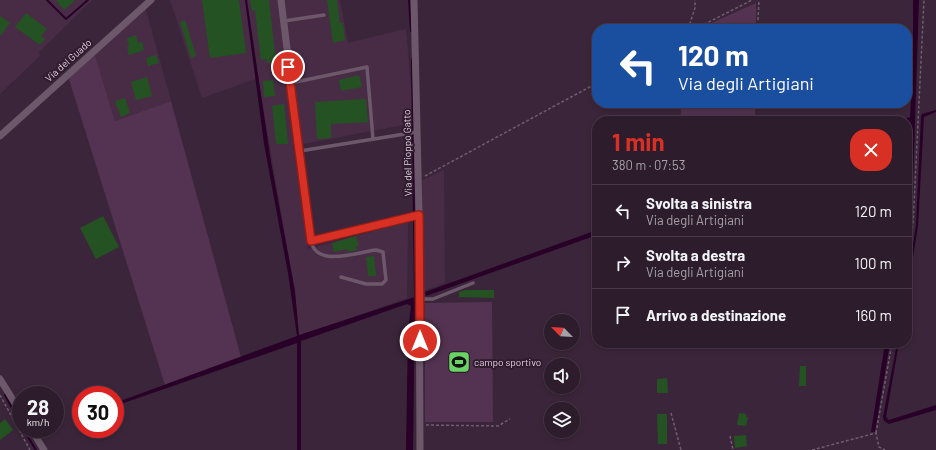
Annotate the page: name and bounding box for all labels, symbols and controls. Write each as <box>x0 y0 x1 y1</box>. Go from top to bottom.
street label: Via del Guado <box>42 36 94 84</box>
text: 120 m <box>678 38 749 72</box>
icon: left <box>612 40 664 92</box>
pin <box>271 50 305 84</box>
icon: arrive <box>277 56 299 78</box>
text: Via degli Artigiani <box>678 72 814 94</box>
street label: Via del Pioppo Gatto <box>400 110 414 196</box>
text: 1 min <box>612 127 665 156</box>
button: close <box>850 129 892 171</box>
text: 380 m · 07:53 <box>612 157 685 173</box>
text: Svolta a sinistra <box>646 194 752 212</box>
icon: left <box>612 200 634 222</box>
text: 120 m <box>855 202 892 220</box>
text: Via degli Artigiani <box>646 212 744 228</box>
text: Svolta a destra <box>646 246 745 264</box>
icon: right <box>612 252 634 274</box>
text: 100 m <box>854 254 892 272</box>
text: Via degli Artigiani <box>646 264 744 280</box>
icon: arrive <box>612 304 634 326</box>
text: Arrivo a destinazione <box>646 306 786 324</box>
text: 160 m <box>855 306 892 324</box>
north arrow <box>544 314 580 350</box>
map controls <box>544 314 580 438</box>
position arrow <box>399 320 441 362</box>
sports icon: campo sportivo <box>446 349 472 375</box>
place label: campo sportivo <box>474 356 541 368</box>
button: sound <box>544 358 580 394</box>
speed limit sign: 30 <box>72 386 124 438</box>
text: 28 <box>27 395 49 419</box>
button: layers <box>544 402 580 438</box>
text: km/h <box>27 416 49 428</box>

